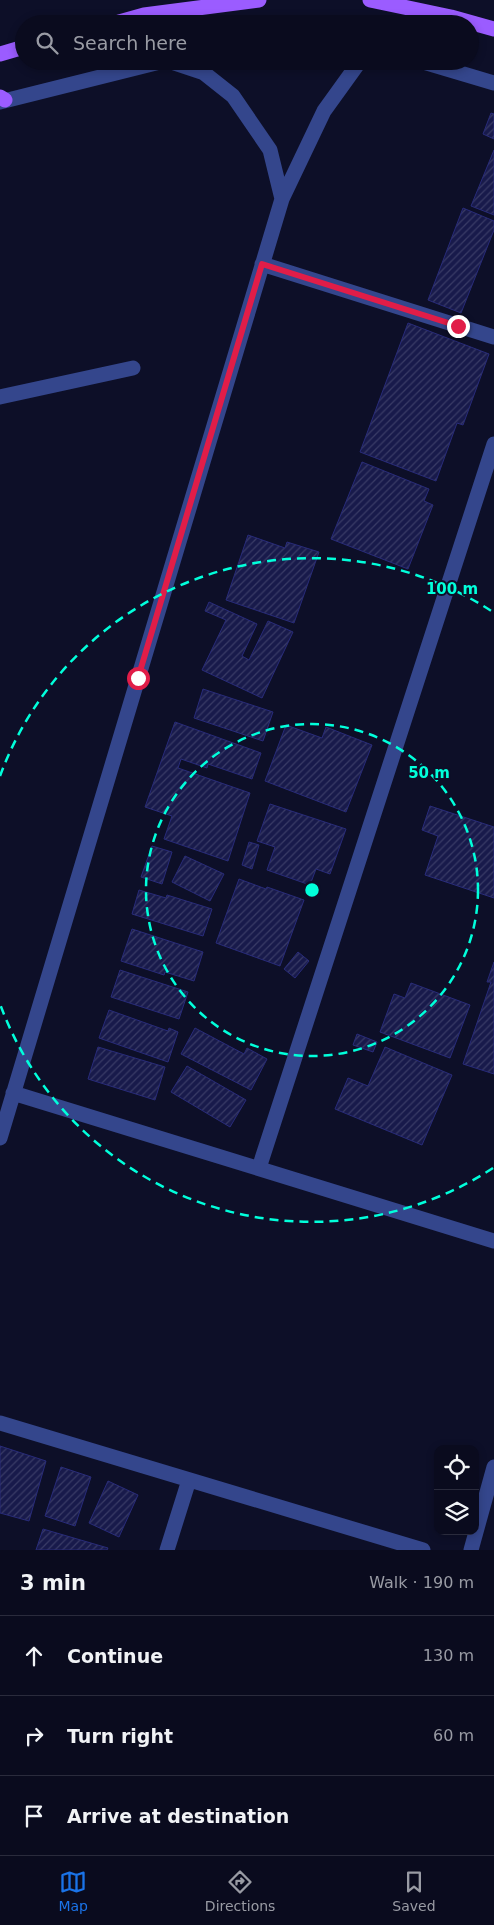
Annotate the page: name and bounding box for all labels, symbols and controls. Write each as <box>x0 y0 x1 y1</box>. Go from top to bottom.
search box <box>15 15 479 70</box>
icon: search <box>33 29 61 57</box>
text: Search here <box>73 32 187 54</box>
route end <box>447 315 470 338</box>
text: 100 m <box>426 580 478 598</box>
route start <box>127 667 150 690</box>
text: 50 m <box>408 764 450 782</box>
centre of rings <box>303 881 321 899</box>
map controls <box>434 1445 479 1535</box>
button: locate <box>434 1445 479 1490</box>
button: layers <box>434 1490 479 1535</box>
text: 3 min <box>20 1571 86 1595</box>
text: Walk · 190 m <box>369 1573 474 1592</box>
icon: ahead <box>20 1642 48 1670</box>
text: Continue <box>67 1645 163 1667</box>
text: 130 m <box>423 1646 474 1665</box>
icon: right <box>20 1722 48 1750</box>
text: Turn right <box>67 1725 173 1747</box>
text: 60 m <box>433 1726 474 1745</box>
icon: arrive <box>20 1802 48 1830</box>
text: Arrive at destination <box>67 1805 289 1827</box>
tab: Map <box>58 1868 88 1914</box>
tab: Directions <box>205 1868 275 1914</box>
tab: Saved <box>392 1868 436 1914</box>

